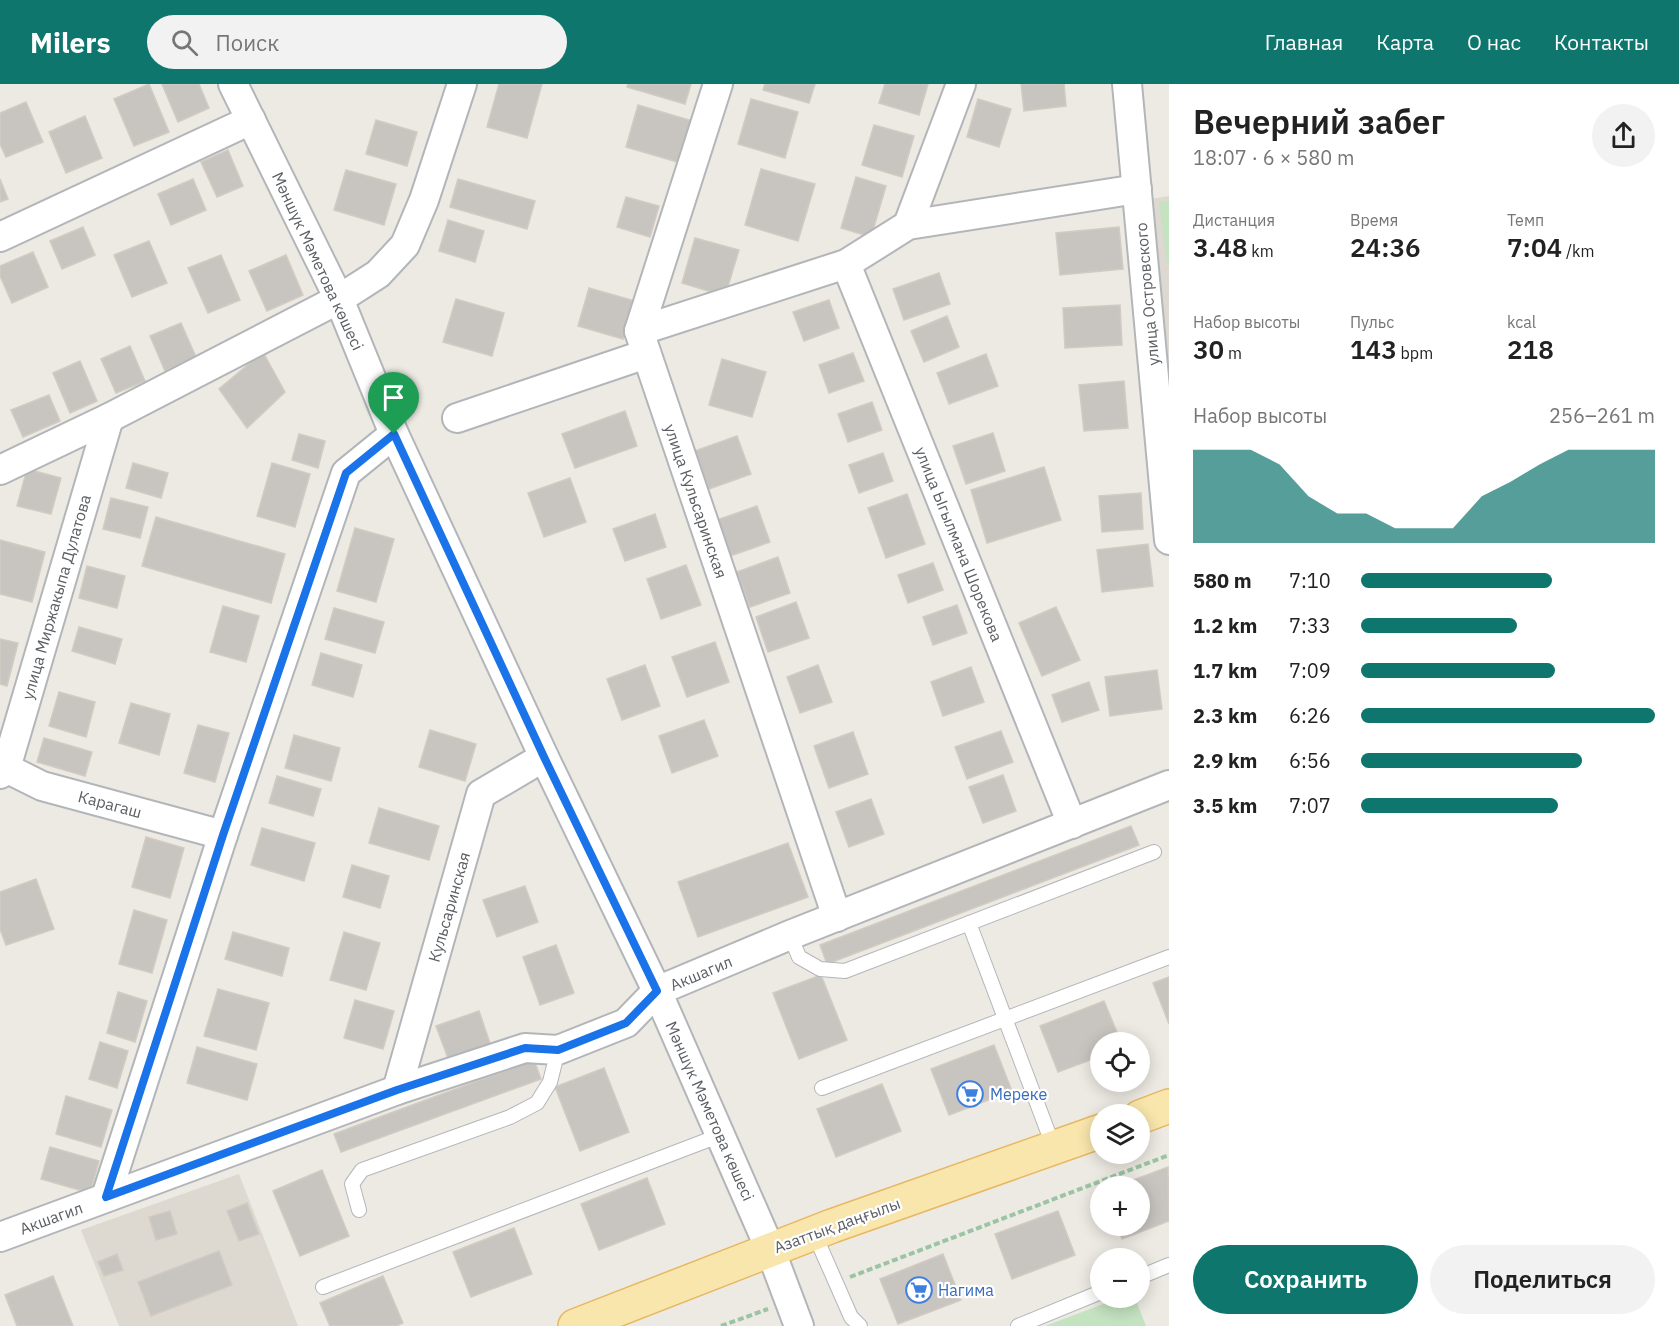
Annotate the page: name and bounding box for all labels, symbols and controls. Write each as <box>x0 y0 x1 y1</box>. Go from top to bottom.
search box <box>147 15 567 69</box>
text: Milers <box>30 24 111 61</box>
icon: search <box>168 26 201 59</box>
text: Поиск <box>216 28 279 57</box>
text: Главная <box>1265 28 1343 56</box>
text: Карта <box>1376 28 1434 56</box>
text: О нас <box>1467 28 1521 56</box>
text: Контакты <box>1554 28 1649 56</box>
text: Вечерний забег <box>1193 100 1445 143</box>
button: share <box>1592 104 1655 167</box>
text: 18:07 · 6 × 580 m <box>1193 144 1354 171</box>
street label: Мәншүк Мәметова көшесі <box>268 169 368 353</box>
text: Дистанция <box>1193 210 1275 230</box>
text: Время <box>1350 210 1398 230</box>
text: Темп <box>1507 210 1544 230</box>
street label: улица Островского <box>1131 222 1163 366</box>
text: 3.48 <box>1193 230 1248 264</box>
text: 24:36 <box>1350 230 1421 264</box>
text: 7:04 <box>1507 230 1562 264</box>
text: km <box>1248 241 1274 261</box>
text: /km <box>1562 241 1594 261</box>
text: Набор высоты <box>1193 312 1300 332</box>
text: Пульс <box>1350 312 1394 332</box>
text: kcal <box>1507 312 1536 332</box>
text: 30 <box>1193 332 1224 366</box>
text: 143 <box>1350 332 1397 366</box>
text: 218 <box>1507 332 1554 366</box>
text: m <box>1224 343 1242 363</box>
text: bpm <box>1397 343 1433 363</box>
pin <box>368 372 419 434</box>
icon: arrive <box>377 381 410 414</box>
text: Набор высоты <box>1193 402 1327 429</box>
text: 256–261 m <box>1549 402 1655 429</box>
street label: улица Кульсаринская <box>660 421 732 581</box>
street label: улица Ыгылмана Шорекова <box>911 444 1007 645</box>
street label: улица Миржакыпа Дулатова <box>17 492 95 702</box>
text: 580 m <box>1193 567 1252 594</box>
text: 7:10 <box>1289 567 1331 594</box>
text: 1.2 km <box>1193 612 1257 639</box>
text: 7:33 <box>1289 612 1331 639</box>
text: 1.7 km <box>1193 657 1257 684</box>
text: 7:09 <box>1289 657 1331 684</box>
text: 2.3 km <box>1193 702 1257 729</box>
text: 6:26 <box>1289 702 1331 729</box>
text: 2.9 km <box>1193 747 1257 774</box>
text: 6:56 <box>1289 747 1331 774</box>
street label: Карагаш <box>76 786 144 822</box>
text: 3.5 km <box>1193 792 1257 819</box>
text: 7:07 <box>1289 792 1331 819</box>
street label: Кульсаринская <box>424 850 474 964</box>
street label: Акшагил <box>667 951 735 995</box>
street label: Мәншүк Мәметова көшесі <box>661 1018 759 1204</box>
map controls <box>1090 1032 1150 1308</box>
button: locate <box>1090 1032 1150 1092</box>
supermarket icon: Мереке <box>955 1079 985 1109</box>
place label: Мереке <box>990 1084 1047 1104</box>
button: layers <box>1090 1104 1150 1164</box>
button: + <box>1090 1176 1150 1236</box>
street label: Азаттық даңғылы <box>771 1193 903 1257</box>
street label: Акшагил <box>17 1197 85 1239</box>
button: Сохранить <box>1193 1245 1418 1314</box>
button: Поделиться <box>1430 1245 1655 1314</box>
button: − <box>1090 1248 1150 1308</box>
supermarket icon: Нагима <box>904 1275 934 1305</box>
place label: Нагима <box>938 1280 994 1300</box>

